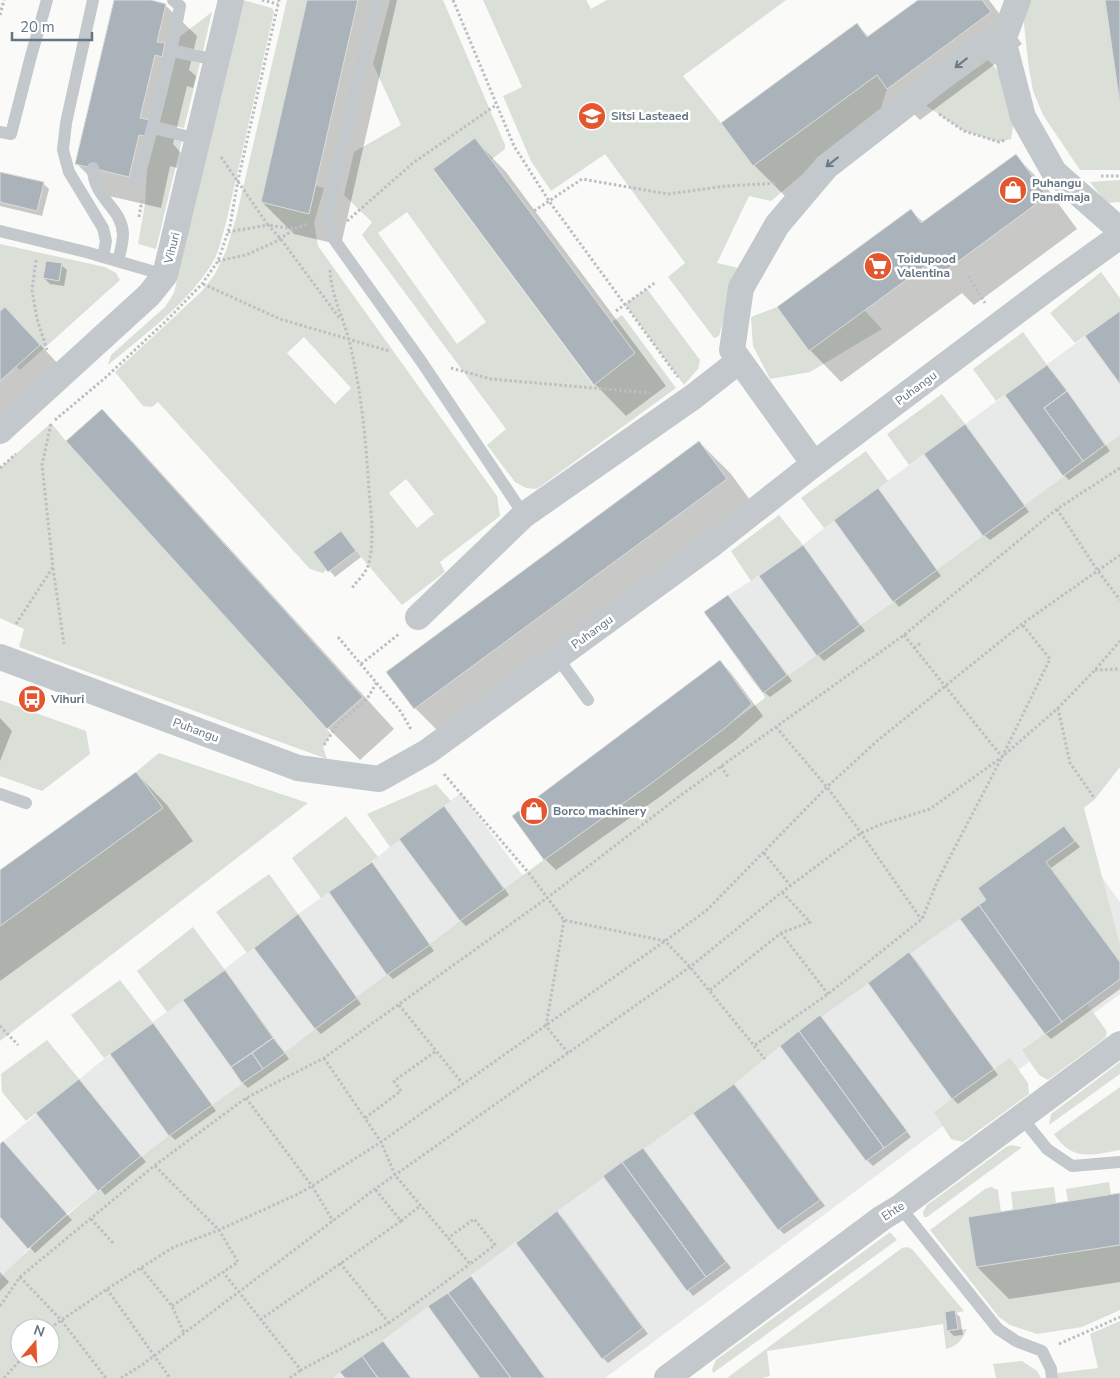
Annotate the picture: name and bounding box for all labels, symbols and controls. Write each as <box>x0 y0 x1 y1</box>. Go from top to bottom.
scale bar <box>12 10 92 42</box>
text: 20 m <box>20 17 55 37</box>
one-way arrow <box>955 57 968 68</box>
school or university icon: Sitsi Lasteaed <box>577 101 607 131</box>
place label: Sitsi Lasteaed <box>611 108 689 124</box>
one-way arrow <box>826 156 839 167</box>
shop icon: Puhangu Pandimaja <box>998 175 1028 205</box>
place label: Puhangu Pandimaja <box>1032 175 1090 205</box>
street label: Vihuri <box>160 231 184 266</box>
supermarket icon: Toidupood Valentina <box>863 251 893 281</box>
place label: Toidupood Valentina <box>896 251 956 281</box>
street label: Puhangu <box>892 367 940 409</box>
street label: Puhangu <box>568 611 616 653</box>
bus stop icon: Vihuri <box>17 684 47 714</box>
place label: Vihuri <box>50 691 84 707</box>
street label: Puhangu <box>171 714 221 746</box>
shop icon: Borco machinery <box>519 796 549 826</box>
place label: Borco machinery <box>553 803 647 819</box>
street label: Ehte <box>878 1198 908 1224</box>
north arrow <box>10 1318 60 1368</box>
text: N <box>31 1320 47 1342</box>

